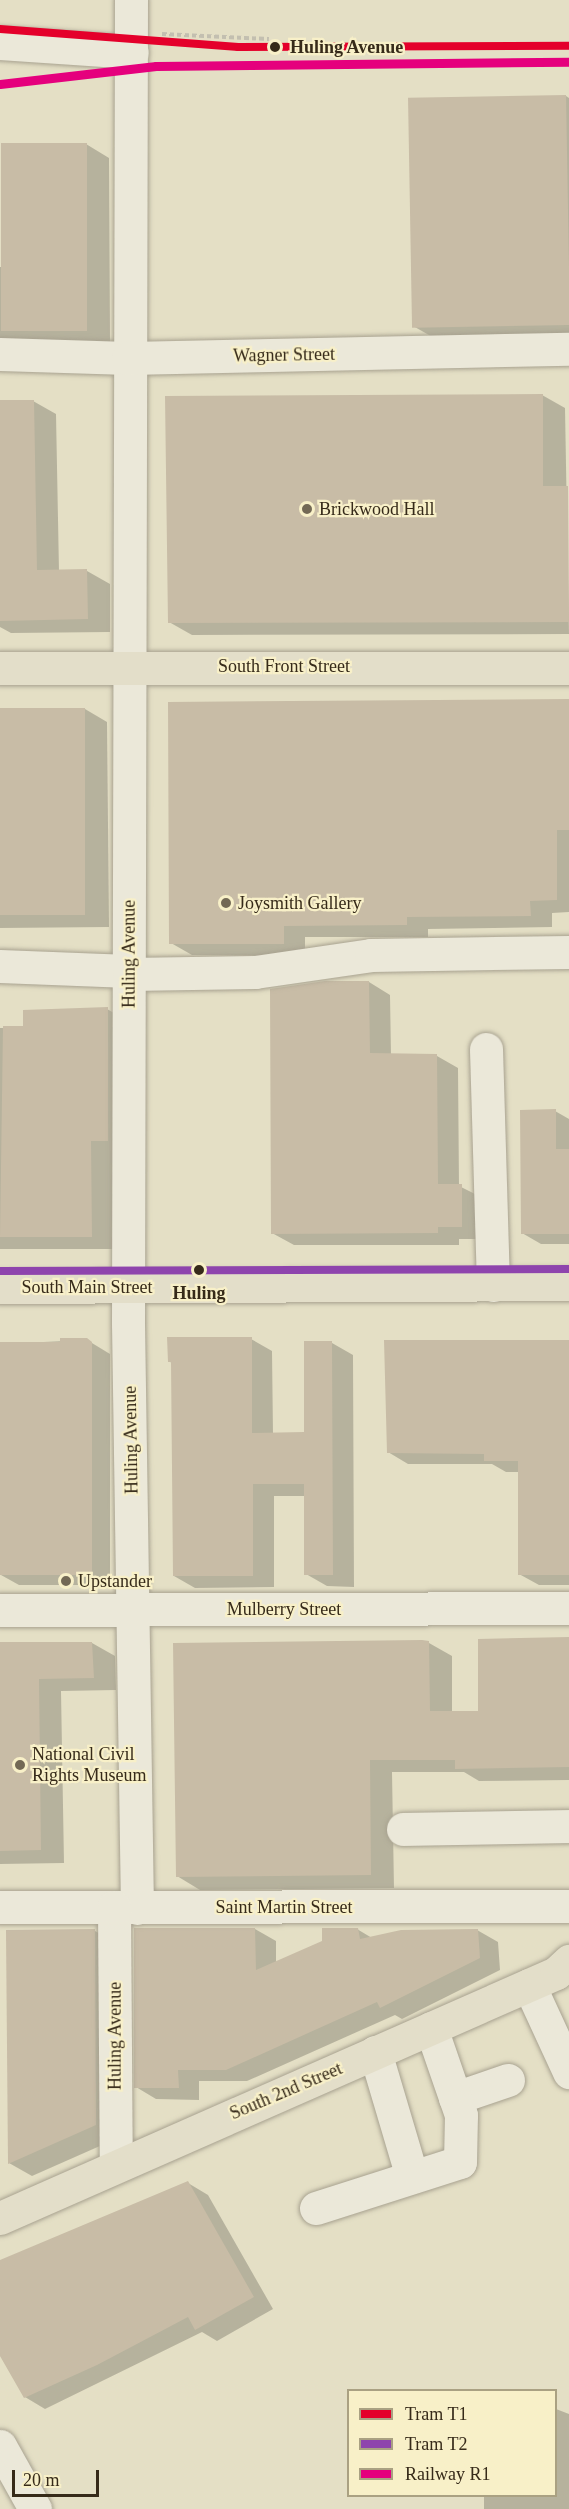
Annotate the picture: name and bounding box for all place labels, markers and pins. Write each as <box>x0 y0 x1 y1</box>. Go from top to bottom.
place label: Huling Avenue <box>290 36 404 58</box>
marker: Huling Avenue <box>265 37 285 57</box>
place label: Brickwood Hall <box>319 498 434 520</box>
marker: Brickwood Hall <box>300 502 314 516</box>
place label: Joysmith Gallery <box>238 892 361 914</box>
marker: Joysmith Gallery <box>219 896 233 910</box>
marker: Huling <box>189 1260 209 1280</box>
place label: Huling <box>172 1282 226 1304</box>
place label: Upstander <box>78 1570 152 1592</box>
marker: Upstander <box>59 1574 73 1588</box>
place label: National Civil Rights Museum <box>32 1744 147 1786</box>
marker: National Civil Rights Museum <box>13 1758 27 1772</box>

